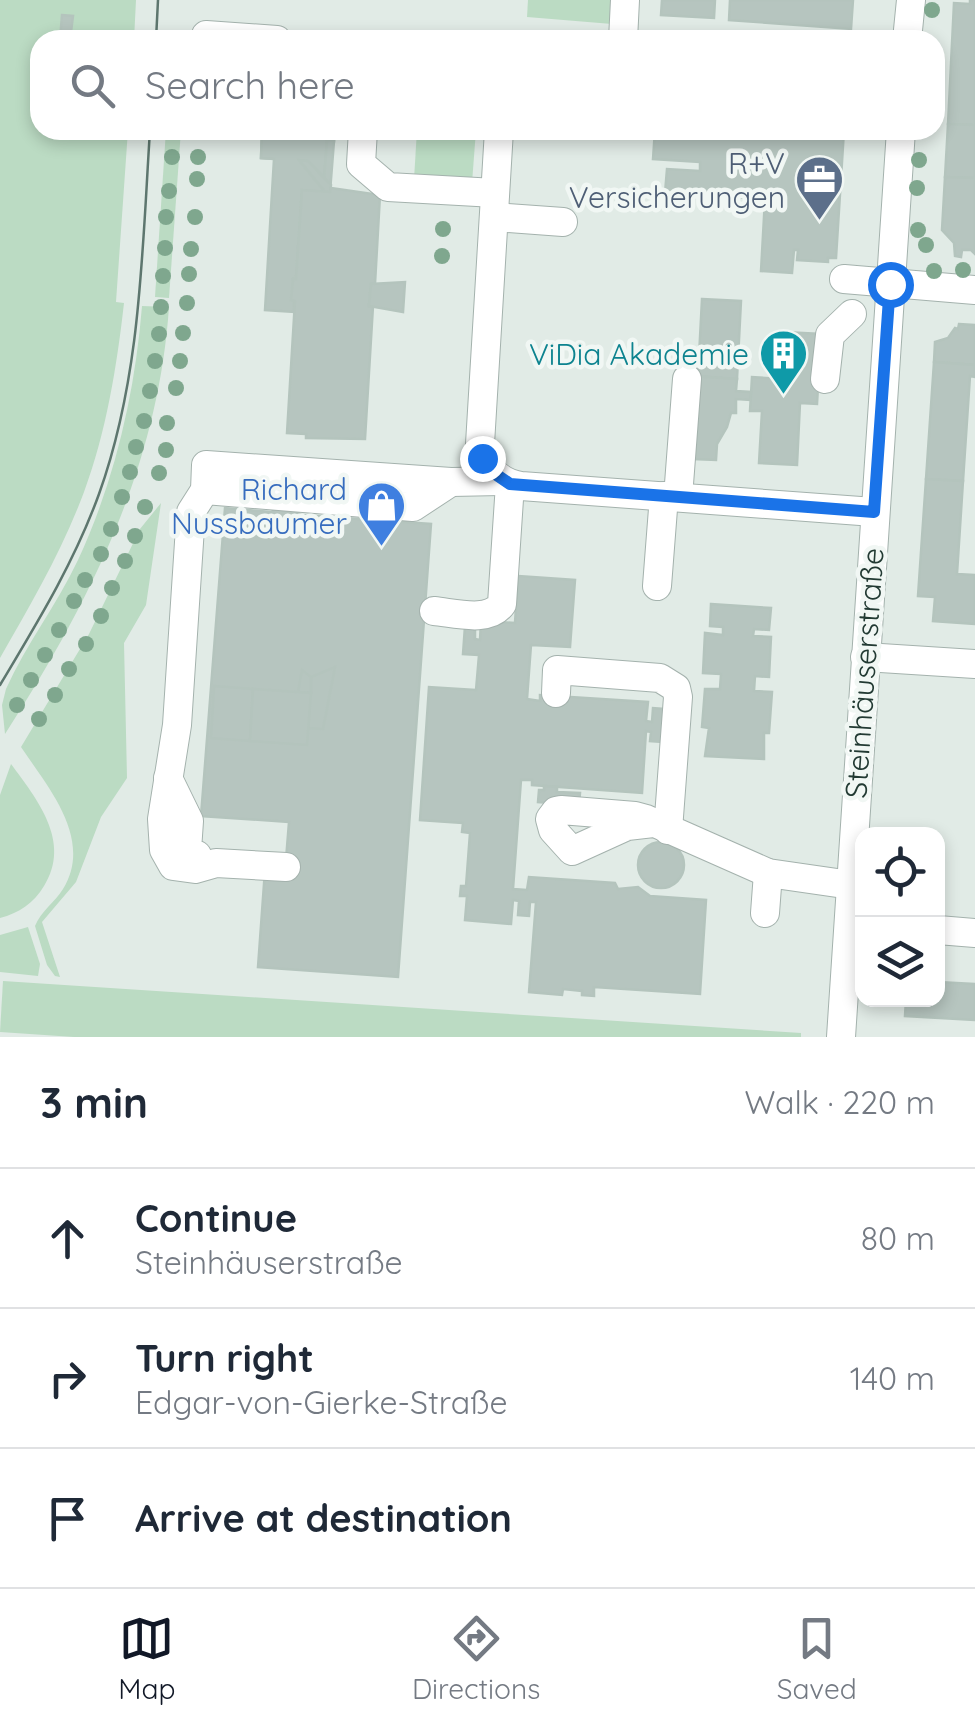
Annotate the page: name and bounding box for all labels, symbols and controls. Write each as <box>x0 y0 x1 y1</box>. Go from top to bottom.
search box <box>30 30 945 140</box>
icon: search <box>65 58 120 113</box>
text: Search here <box>145 61 355 109</box>
place label: R+V Versicherungen <box>569 144 785 216</box>
office icon: R+V Versicherungen <box>794 154 846 222</box>
route start <box>868 262 914 308</box>
building icon: ViDia Akademie <box>758 328 810 396</box>
place label: ViDia Akademie <box>529 335 749 373</box>
route end <box>460 436 506 482</box>
place label: Richard Nussbaumer <box>171 470 347 542</box>
shop icon: Richard Nussbaumer <box>356 480 408 548</box>
street label: Steinhäuserstraße <box>836 547 892 799</box>
map controls <box>855 827 945 1007</box>
button: locate <box>855 827 945 917</box>
button: layers <box>855 917 945 1007</box>
text: 3 min <box>40 1076 148 1129</box>
text: Walk · 220 m <box>744 1082 935 1122</box>
text: Continue <box>135 1194 297 1242</box>
icon: ahead <box>40 1211 95 1266</box>
text: 80 m <box>861 1218 935 1258</box>
text: Steinhäuserstraße <box>135 1242 403 1282</box>
text: Turn right <box>135 1334 314 1382</box>
icon: right <box>40 1351 95 1406</box>
text: 140 m <box>850 1358 935 1398</box>
text: Edgar-von-Gierke-Straße <box>135 1382 508 1422</box>
icon: arrive <box>40 1491 95 1546</box>
text: Arrive at destination <box>135 1494 512 1542</box>
tab: Map <box>118 1611 175 1706</box>
tab: Directions <box>412 1611 540 1706</box>
tab: Saved <box>777 1611 857 1706</box>

